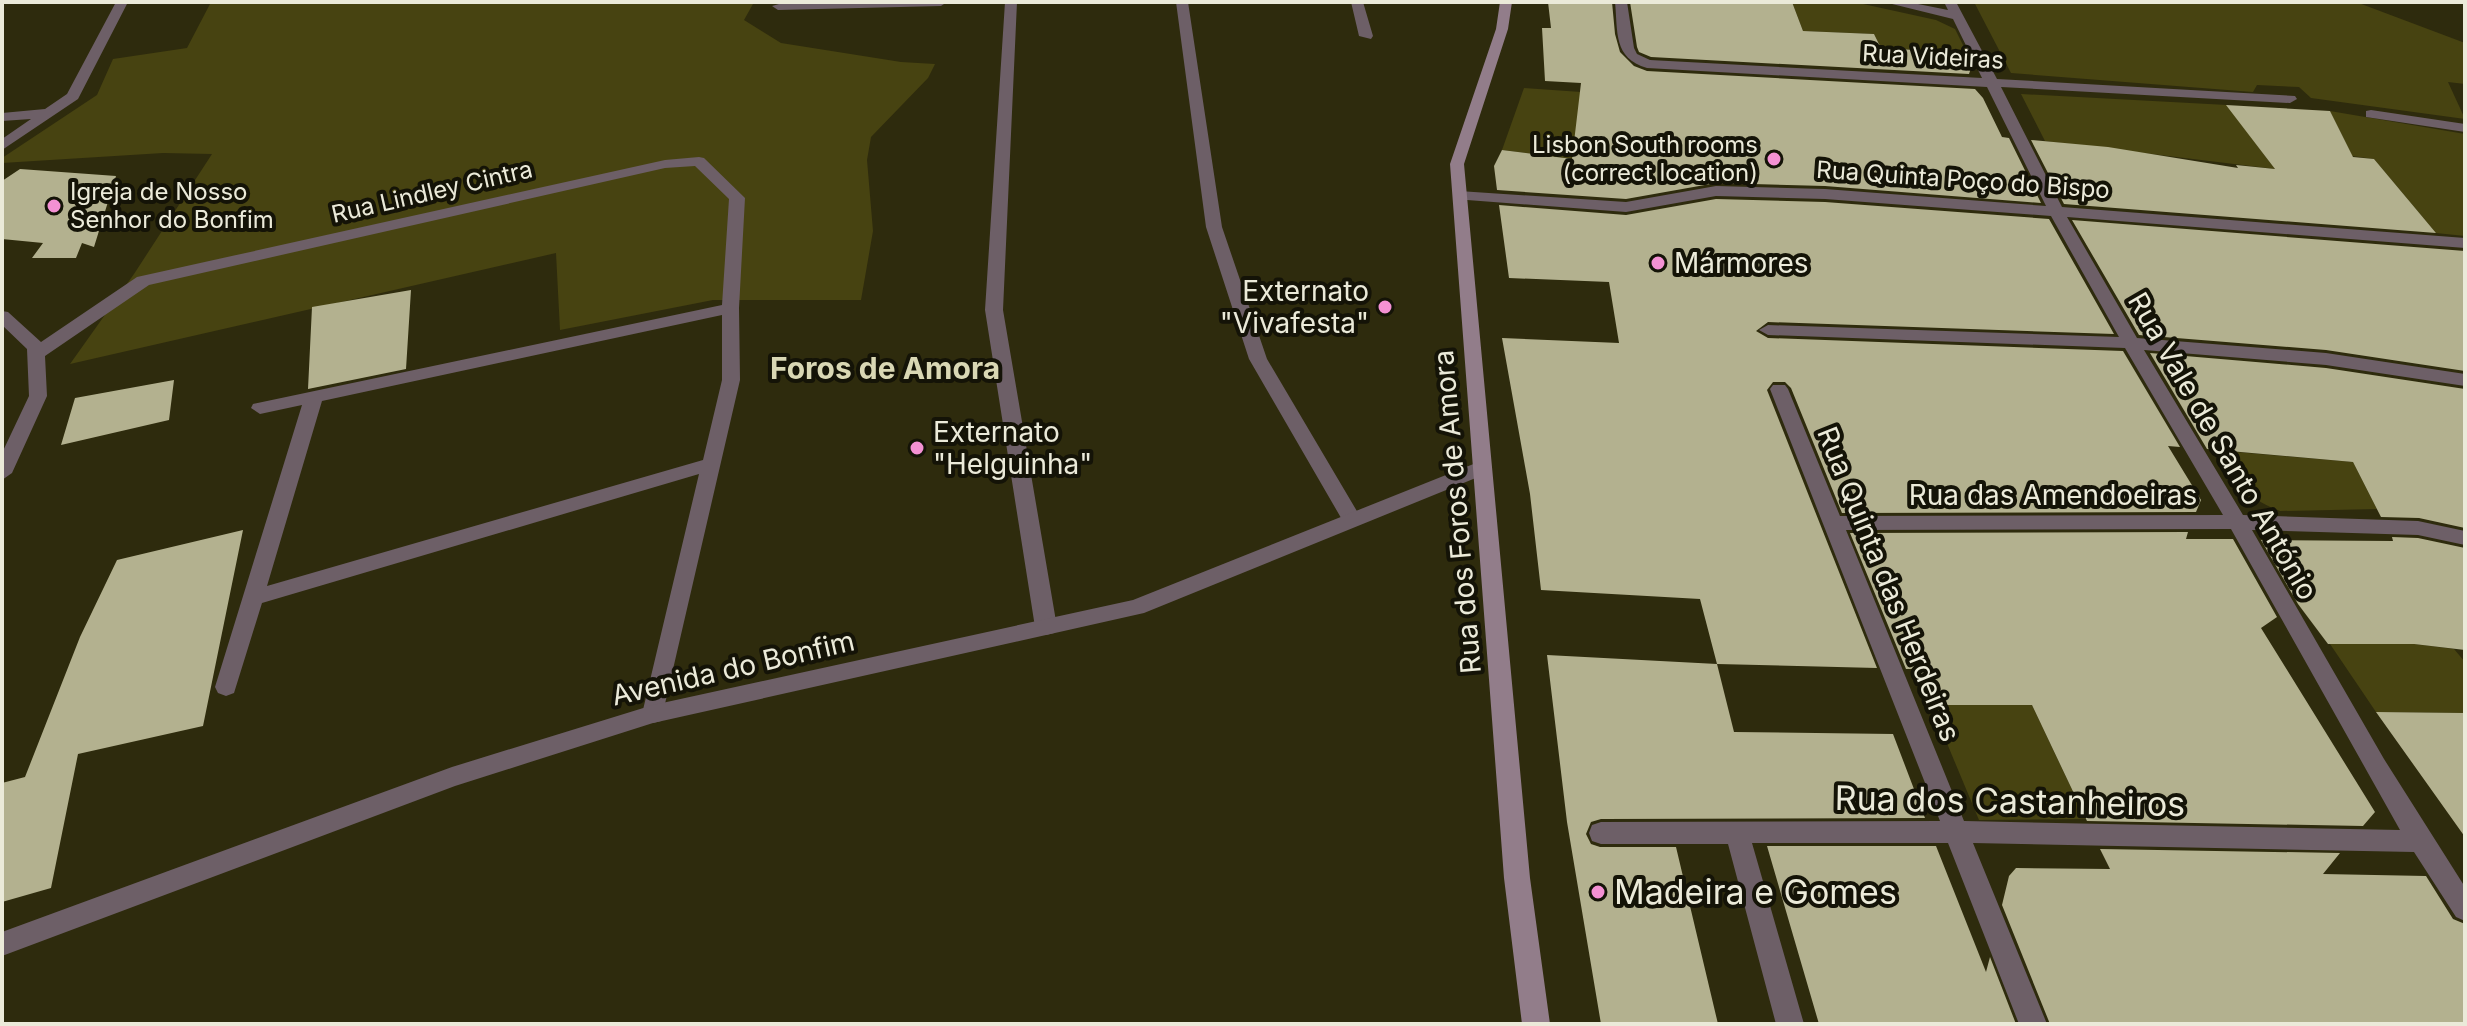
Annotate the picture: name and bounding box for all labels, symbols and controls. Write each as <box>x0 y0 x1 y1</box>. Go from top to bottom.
street label: Rua Videiras <box>1861 38 2005 75</box>
place label: Lisbon South rooms (correct location) <box>1532 130 1758 187</box>
marker: Lisbon South rooms (correct location) <box>1765 150 1783 168</box>
street label: Rua Lindley Cintra <box>328 154 535 229</box>
street label: Rua Quinta Poço do Bispo <box>1815 155 2111 204</box>
place label: Igreja de Nosso Senhor do Bonfim <box>70 177 274 234</box>
marker: Igreja de Nosso Senhor do Bonfim <box>45 197 63 215</box>
place label: Mármores <box>1674 246 1809 280</box>
marker: Mármores <box>1649 254 1667 272</box>
place label: Externato "Vivafesta" <box>1220 274 1369 340</box>
street label: Rua Vale de Santo António <box>2121 286 2325 606</box>
marker: Externato "Vivafesta" <box>1376 298 1394 316</box>
street label: Rua dos Foros de Amora <box>1426 349 1488 675</box>
district label: Foros de Amora <box>770 350 1000 386</box>
place label: Externato "Helguinha" <box>933 415 1092 481</box>
street label: Rua Quinta das Herdeiras <box>1810 422 1968 746</box>
marker: Externato "Helguinha" <box>908 439 926 457</box>
street label: Rua das Amendoeiras <box>1909 478 2197 512</box>
street label: Avenida do Bonfim <box>608 624 858 712</box>
street label: Rua dos Castanheiros <box>1834 777 2186 824</box>
place label: Madeira e Gomes <box>1614 871 1897 912</box>
marker: Madeira e Gomes <box>1589 883 1607 901</box>

